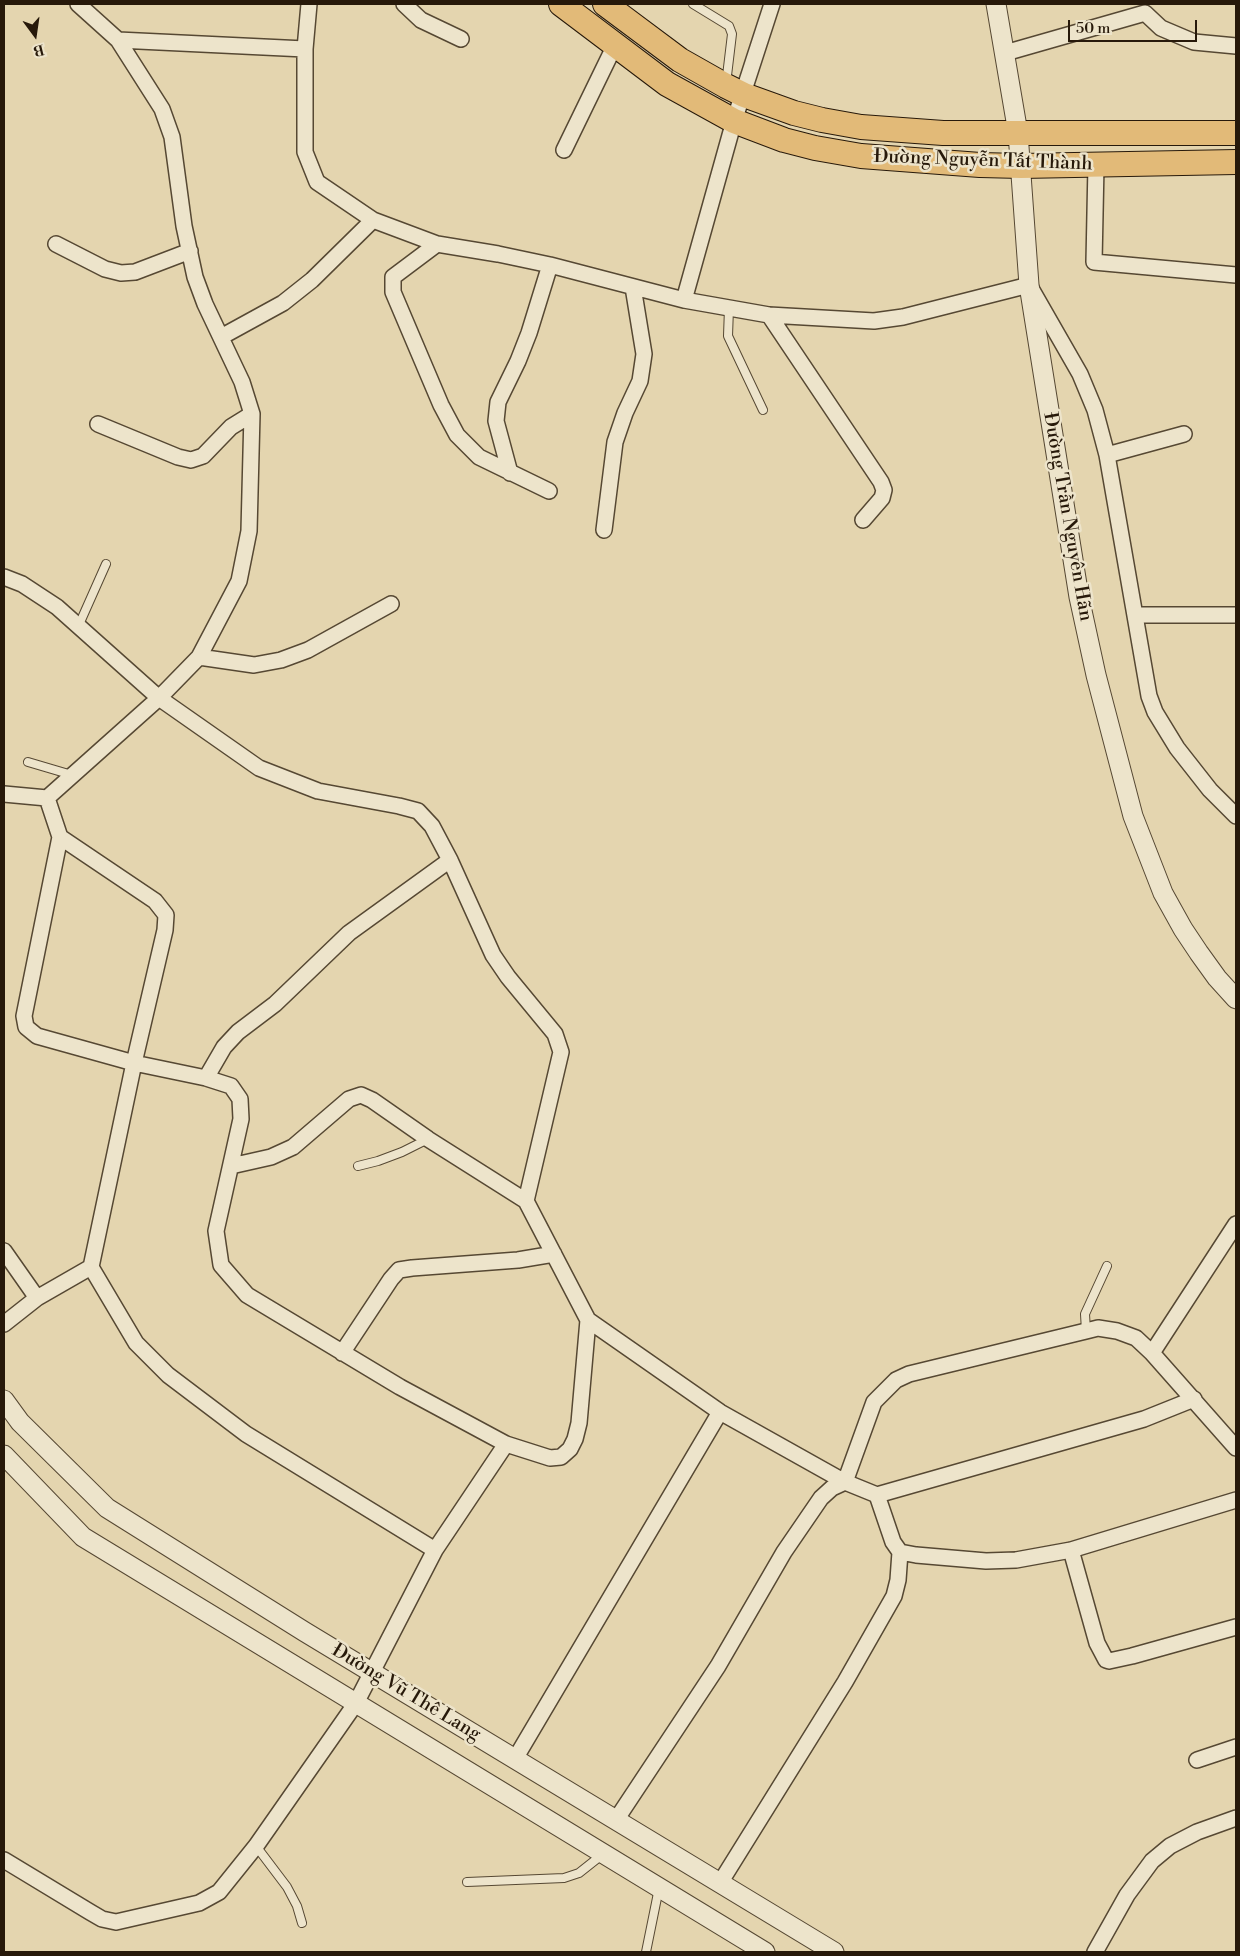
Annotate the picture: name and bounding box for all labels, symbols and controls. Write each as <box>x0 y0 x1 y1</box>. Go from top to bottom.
north arrow <box>10 10 60 60</box>
scale bar <box>1070 10 1199 42</box>
text: 50 m <box>1076 19 1110 38</box>
text: B <box>31 40 46 60</box>
street label: Đường Nguyễn Tất Thành <box>873 146 1093 176</box>
street label: Đường Trần Nguyên Hãn <box>1037 411 1097 623</box>
street label: Đường Vũ Thê Lang <box>327 1639 485 1747</box>

